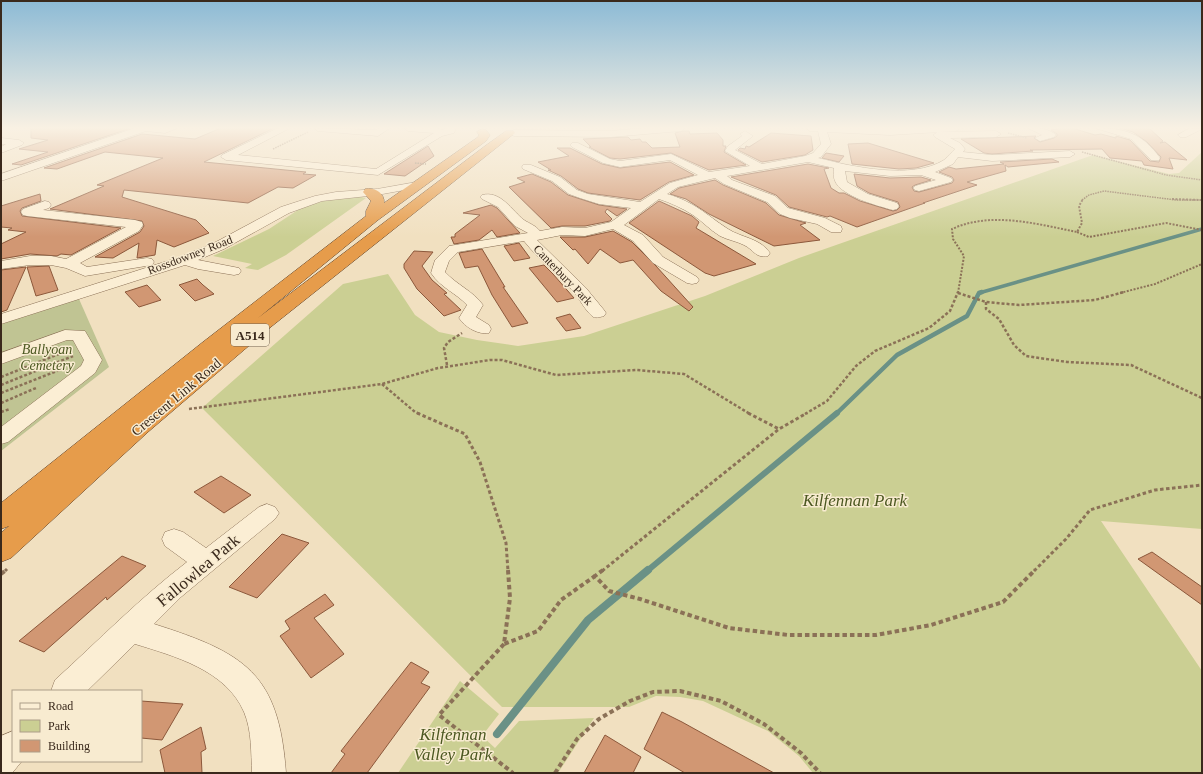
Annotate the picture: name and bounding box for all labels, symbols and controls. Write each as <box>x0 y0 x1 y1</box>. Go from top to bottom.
street label: Rossdowney Road <box>146 232 234 278</box>
street label: Canterbury Park <box>531 242 595 308</box>
road number: A514 <box>231 324 269 346</box>
park label: Ballyoan Cemetery <box>20 342 75 373</box>
street label: Crescent Link Road <box>129 356 224 439</box>
park label: Kilfennan Park <box>802 491 908 510</box>
street label: Fallowlea Park <box>153 530 244 611</box>
legend <box>12 690 142 762</box>
text: Road <box>48 699 73 713</box>
text: Park <box>48 719 70 733</box>
park label: Kilfennan Valley Park <box>414 725 493 764</box>
text: Building <box>48 739 90 753</box>

